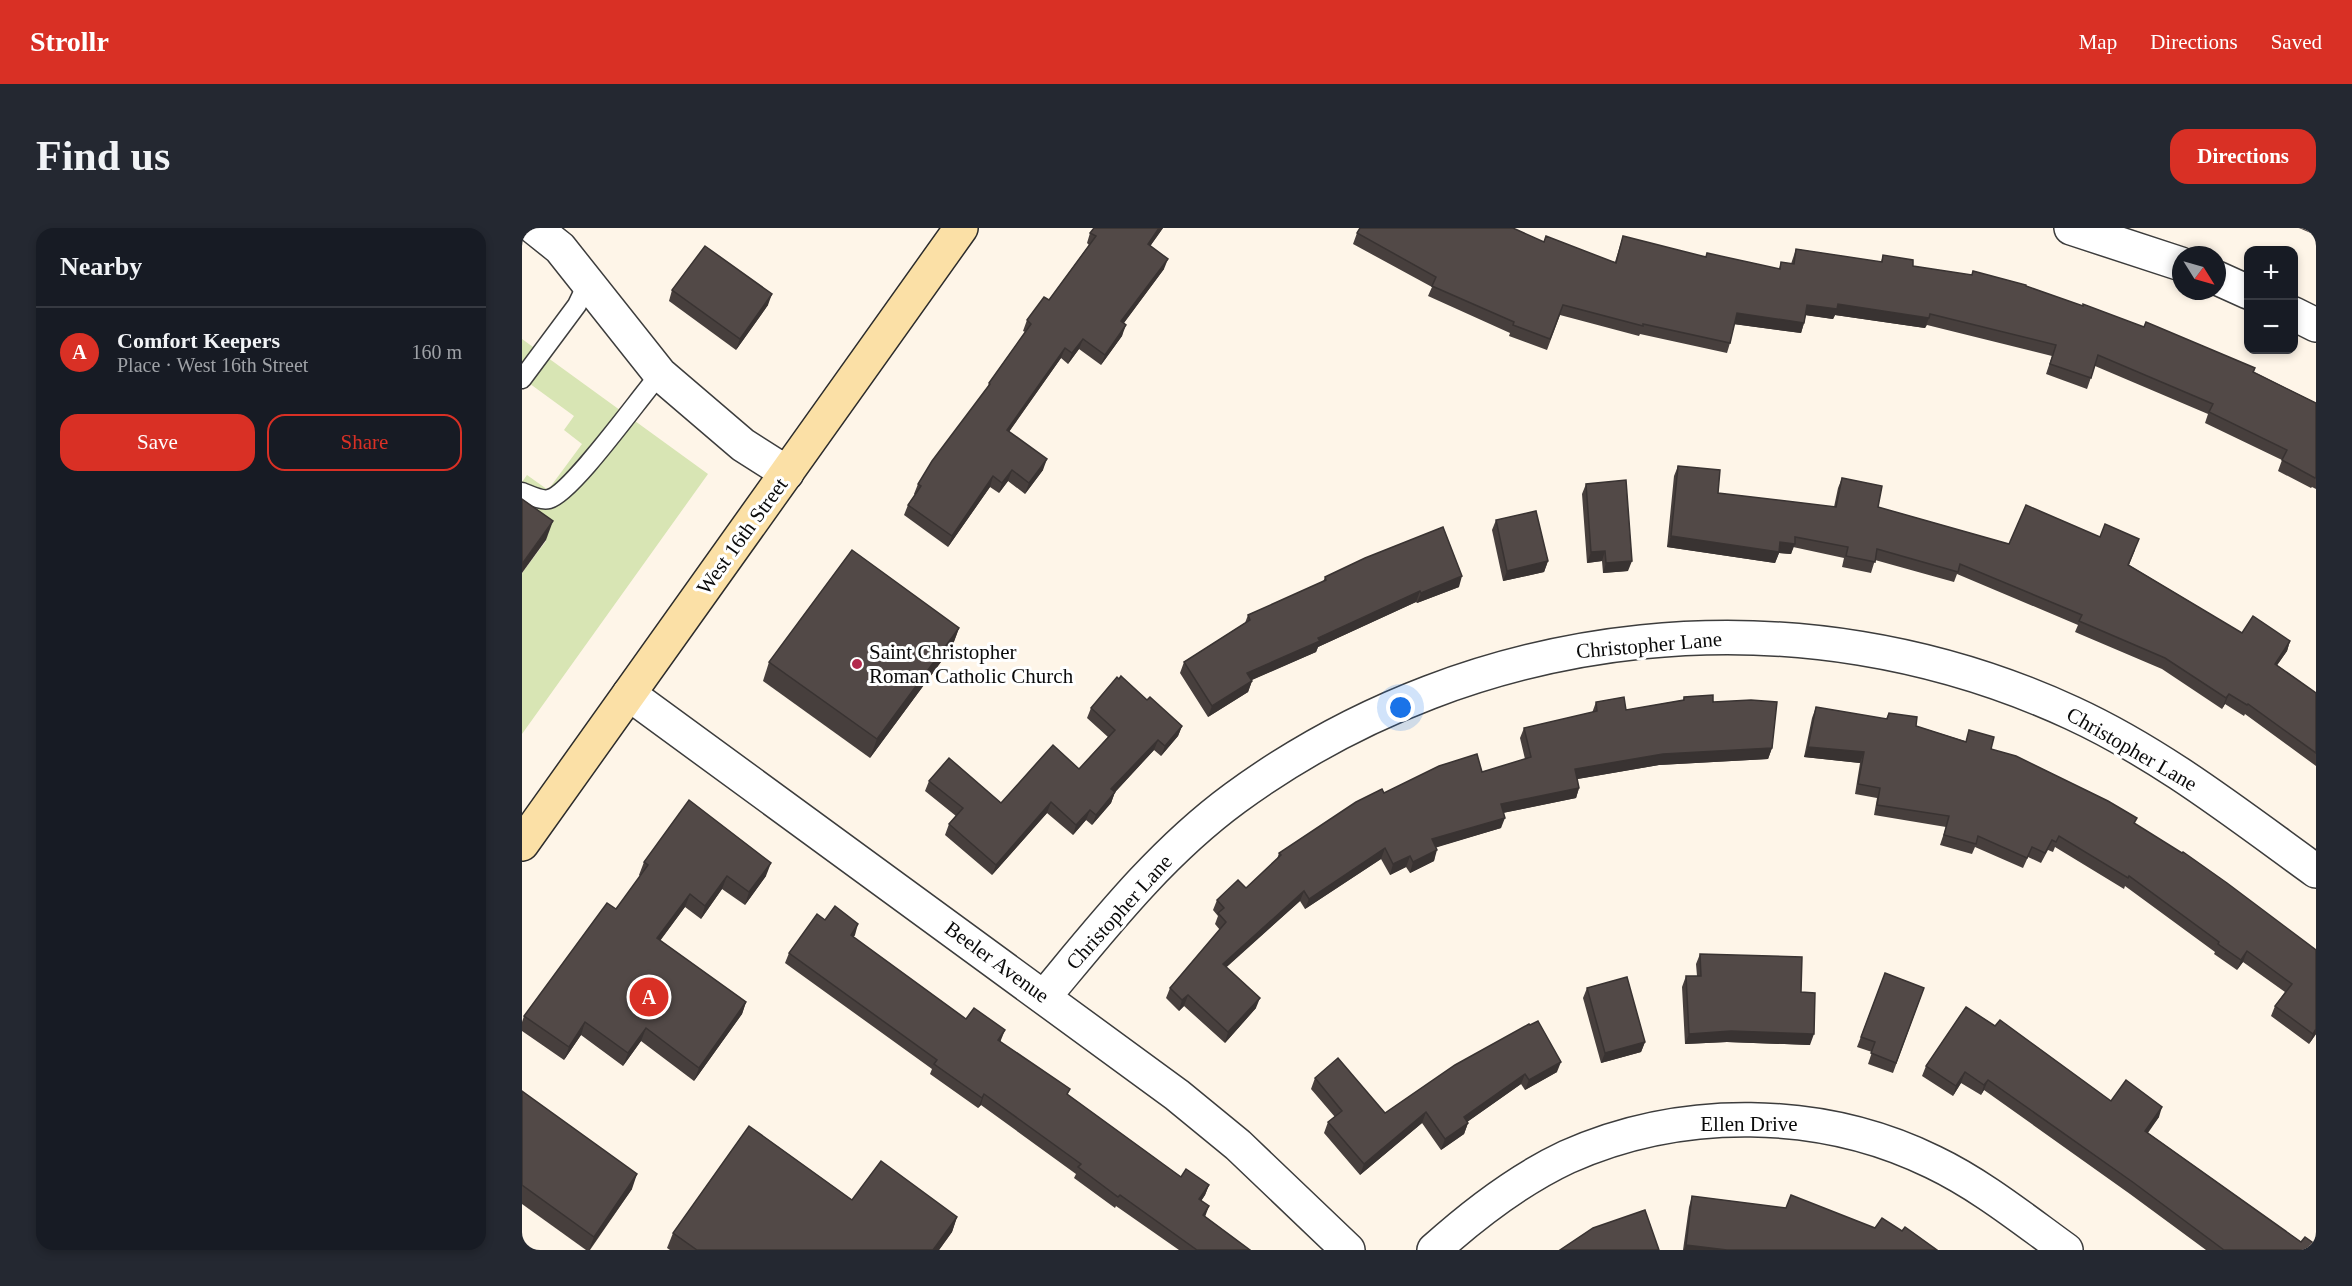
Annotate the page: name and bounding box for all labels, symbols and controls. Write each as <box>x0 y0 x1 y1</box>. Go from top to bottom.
text: Strollr <box>30 26 109 57</box>
text: Map <box>2079 30 2117 54</box>
text: Directions <box>2150 30 2238 54</box>
text: Saved <box>2271 30 2322 54</box>
button: Directions <box>2170 129 2316 184</box>
text: Find us <box>36 133 170 179</box>
north arrow <box>2172 246 2226 300</box>
map controls <box>2244 246 2298 354</box>
button: + <box>2244 246 2298 300</box>
text: Nearby <box>60 252 142 281</box>
button: − <box>2244 300 2298 354</box>
text: Comfort Keepers <box>117 328 280 353</box>
text: A <box>72 341 87 363</box>
text: 160 m <box>411 341 462 363</box>
text: Place · West 16th Street <box>117 354 308 376</box>
button: Save <box>60 414 255 471</box>
button: Share <box>267 414 462 471</box>
street label: West 16th Street <box>692 473 792 599</box>
street label: Christopher Lane <box>1575 627 1723 663</box>
place label: Saint Christopher Roman Catholic Church <box>869 640 1074 688</box>
marker: Saint Christopher Roman Catholic Church <box>850 657 864 671</box>
your location <box>1386 693 1415 722</box>
street label: Christopher Lane <box>2063 702 2201 796</box>
street label: Christopher Lane <box>1061 850 1177 974</box>
street label: Beeler Avenue <box>940 916 1054 1008</box>
pin: A <box>630 974 668 1020</box>
street label: Ellen Drive <box>1700 1112 1798 1136</box>

